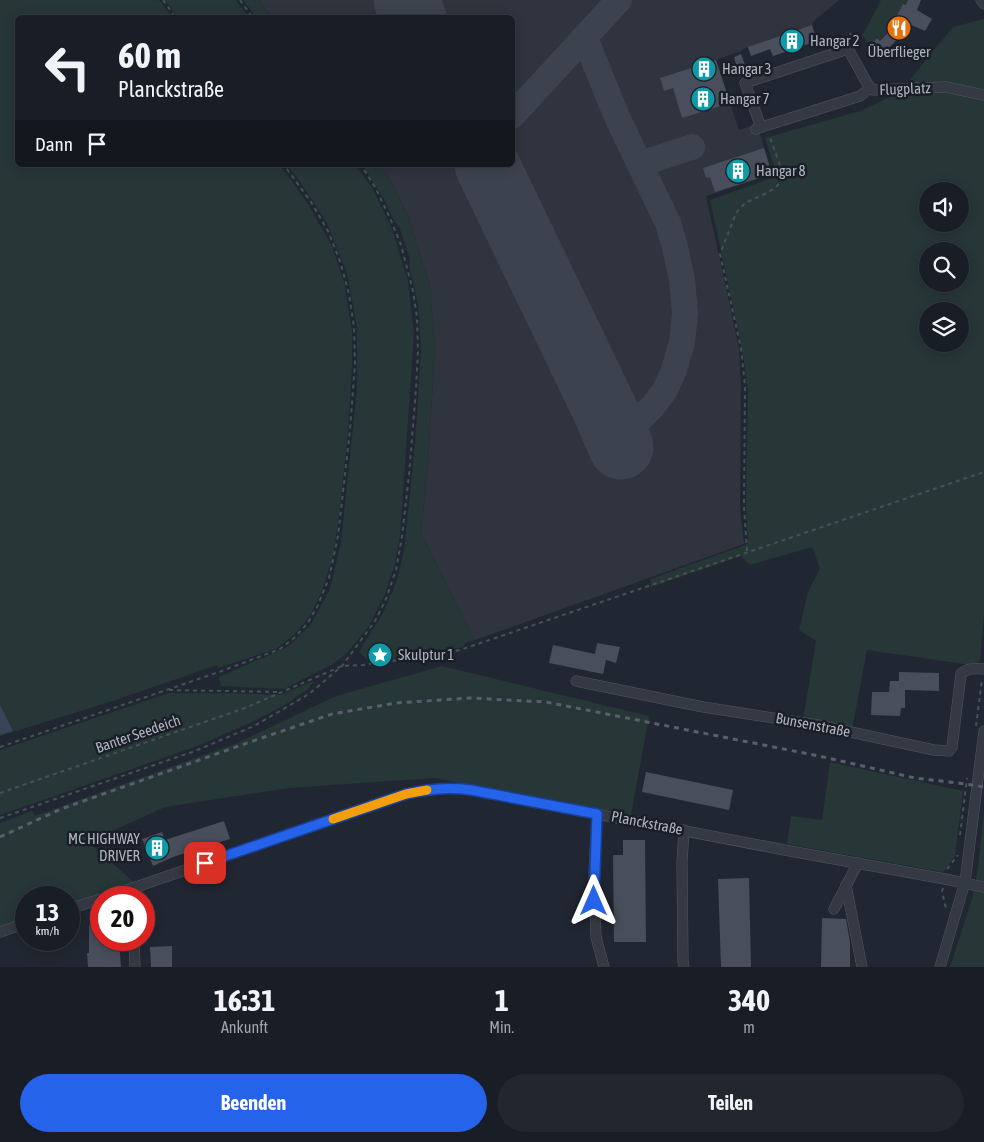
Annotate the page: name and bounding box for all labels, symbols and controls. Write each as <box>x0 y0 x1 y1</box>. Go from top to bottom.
restaurant icon: Überflieger <box>886 15 912 41</box>
building icon: Hangar 2 <box>779 28 805 54</box>
place label: Hangar 2 <box>810 32 860 49</box>
icon: left <box>35 35 100 100</box>
text: 60 m <box>118 35 181 75</box>
place label: Überflieger <box>868 43 931 60</box>
building icon: Hangar 3 <box>691 56 717 82</box>
place label: Hangar 3 <box>722 60 772 77</box>
text: Planckstraße <box>118 76 224 102</box>
street label: Flugplatz <box>879 79 932 98</box>
building icon: Hangar 7 <box>690 86 716 112</box>
place label: Hangar 7 <box>720 90 770 107</box>
icon: arrive <box>83 130 111 158</box>
text: Dann <box>35 133 73 155</box>
building icon: Hangar 8 <box>725 158 751 184</box>
place label: Hangar 8 <box>756 162 806 179</box>
map controls <box>919 182 969 352</box>
button: sound <box>919 182 969 232</box>
button: search <box>919 242 969 292</box>
button: layers <box>919 302 969 352</box>
place icon: Skulptur 1 <box>367 642 393 668</box>
place label: Skulptur 1 <box>398 646 454 663</box>
street label: Bunsenstraße <box>774 709 852 740</box>
street label: Banter Seedeich <box>93 711 183 756</box>
street label: Planckstraße <box>610 807 684 838</box>
place label: MC HIGHWAY DRIVER <box>68 830 140 864</box>
building icon: MC HIGHWAY DRIVER <box>144 835 170 861</box>
pin <box>184 842 226 884</box>
icon: arrive <box>191 849 219 877</box>
position arrow <box>567 874 619 926</box>
speed limit sign: 20 <box>90 886 155 951</box>
text: 13 <box>36 898 59 926</box>
text: km/h <box>36 924 59 938</box>
text: 16:31 <box>214 983 275 1017</box>
text: 1 <box>495 983 509 1017</box>
text: 340 <box>728 983 770 1017</box>
text: Ankunft <box>221 1018 268 1036</box>
text: Min. <box>489 1018 514 1036</box>
text: m <box>743 1018 755 1036</box>
button: Beenden <box>20 1074 487 1132</box>
button: Teilen <box>497 1074 964 1132</box>

